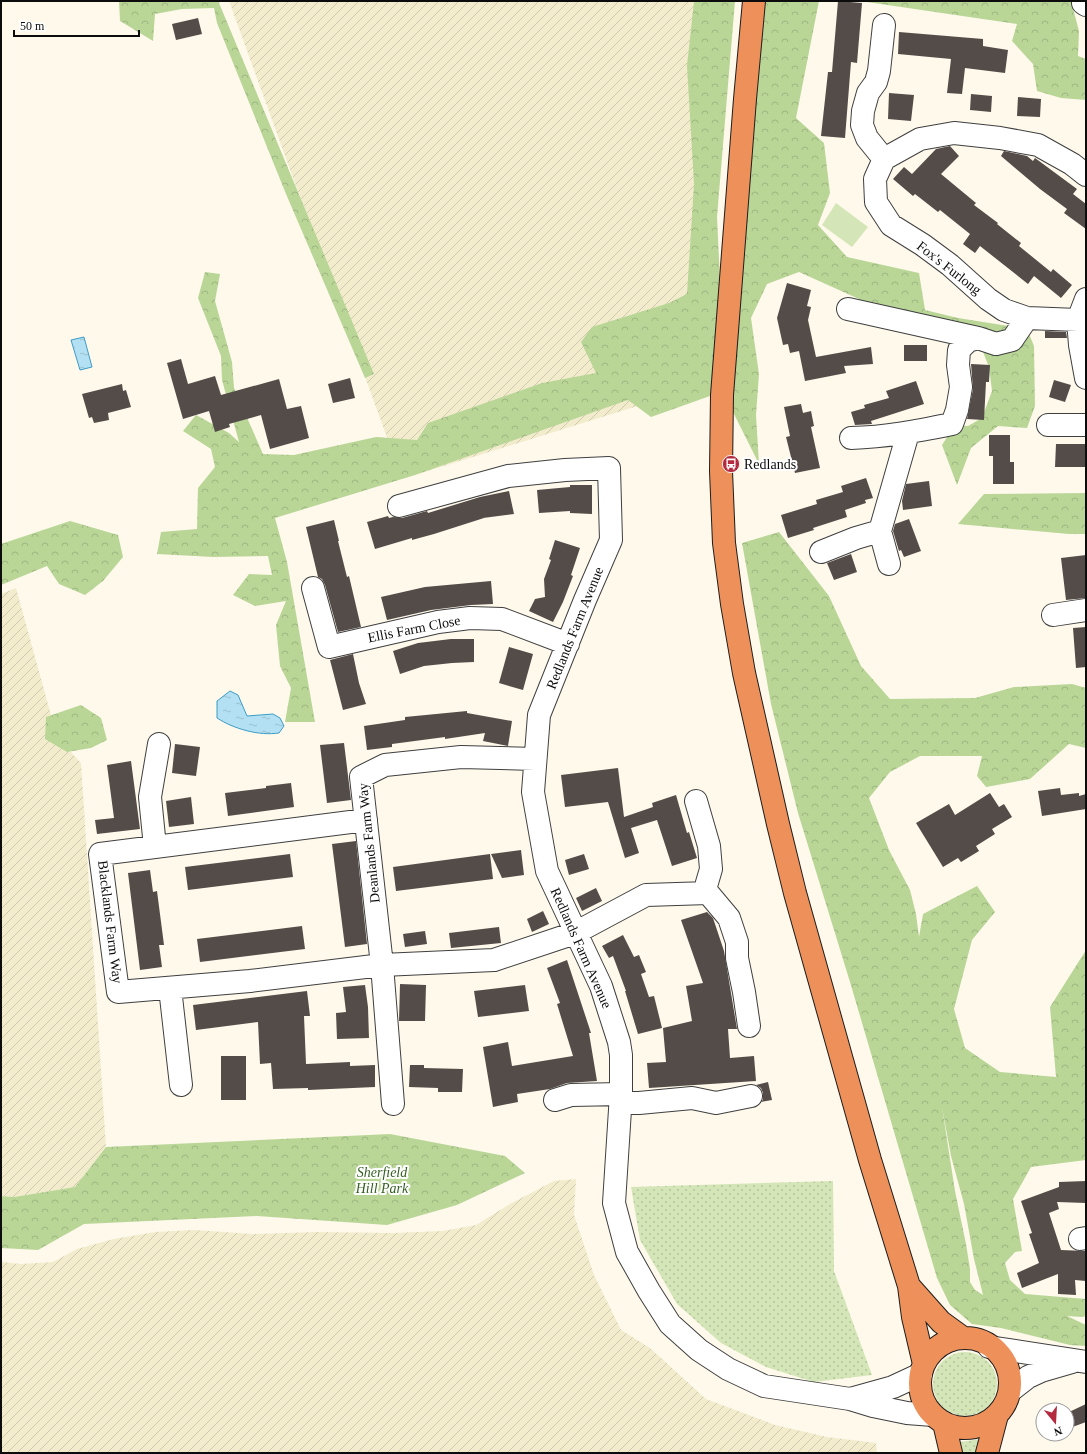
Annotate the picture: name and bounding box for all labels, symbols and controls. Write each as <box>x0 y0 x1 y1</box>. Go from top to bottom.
scale bar <box>14 12 139 38</box>
text: 50 m <box>20 19 45 33</box>
street label: Fox's Furlong <box>914 238 984 298</box>
bus stop icon: Redlands <box>721 454 741 474</box>
place label: Redlands <box>744 457 796 472</box>
street label: Redlands Farm Avenue <box>544 565 606 691</box>
street label: Ellis Farm Close <box>366 613 462 645</box>
street label: Deanlands Farm Way <box>355 782 383 904</box>
street label: Blacklands Farm Way <box>95 860 125 984</box>
street label: Redlands Farm Avenue <box>548 885 614 1011</box>
park label: Sherfield Hill Park <box>355 1165 409 1196</box>
north arrow <box>1035 1402 1075 1442</box>
text: N <box>1052 1425 1064 1438</box>

